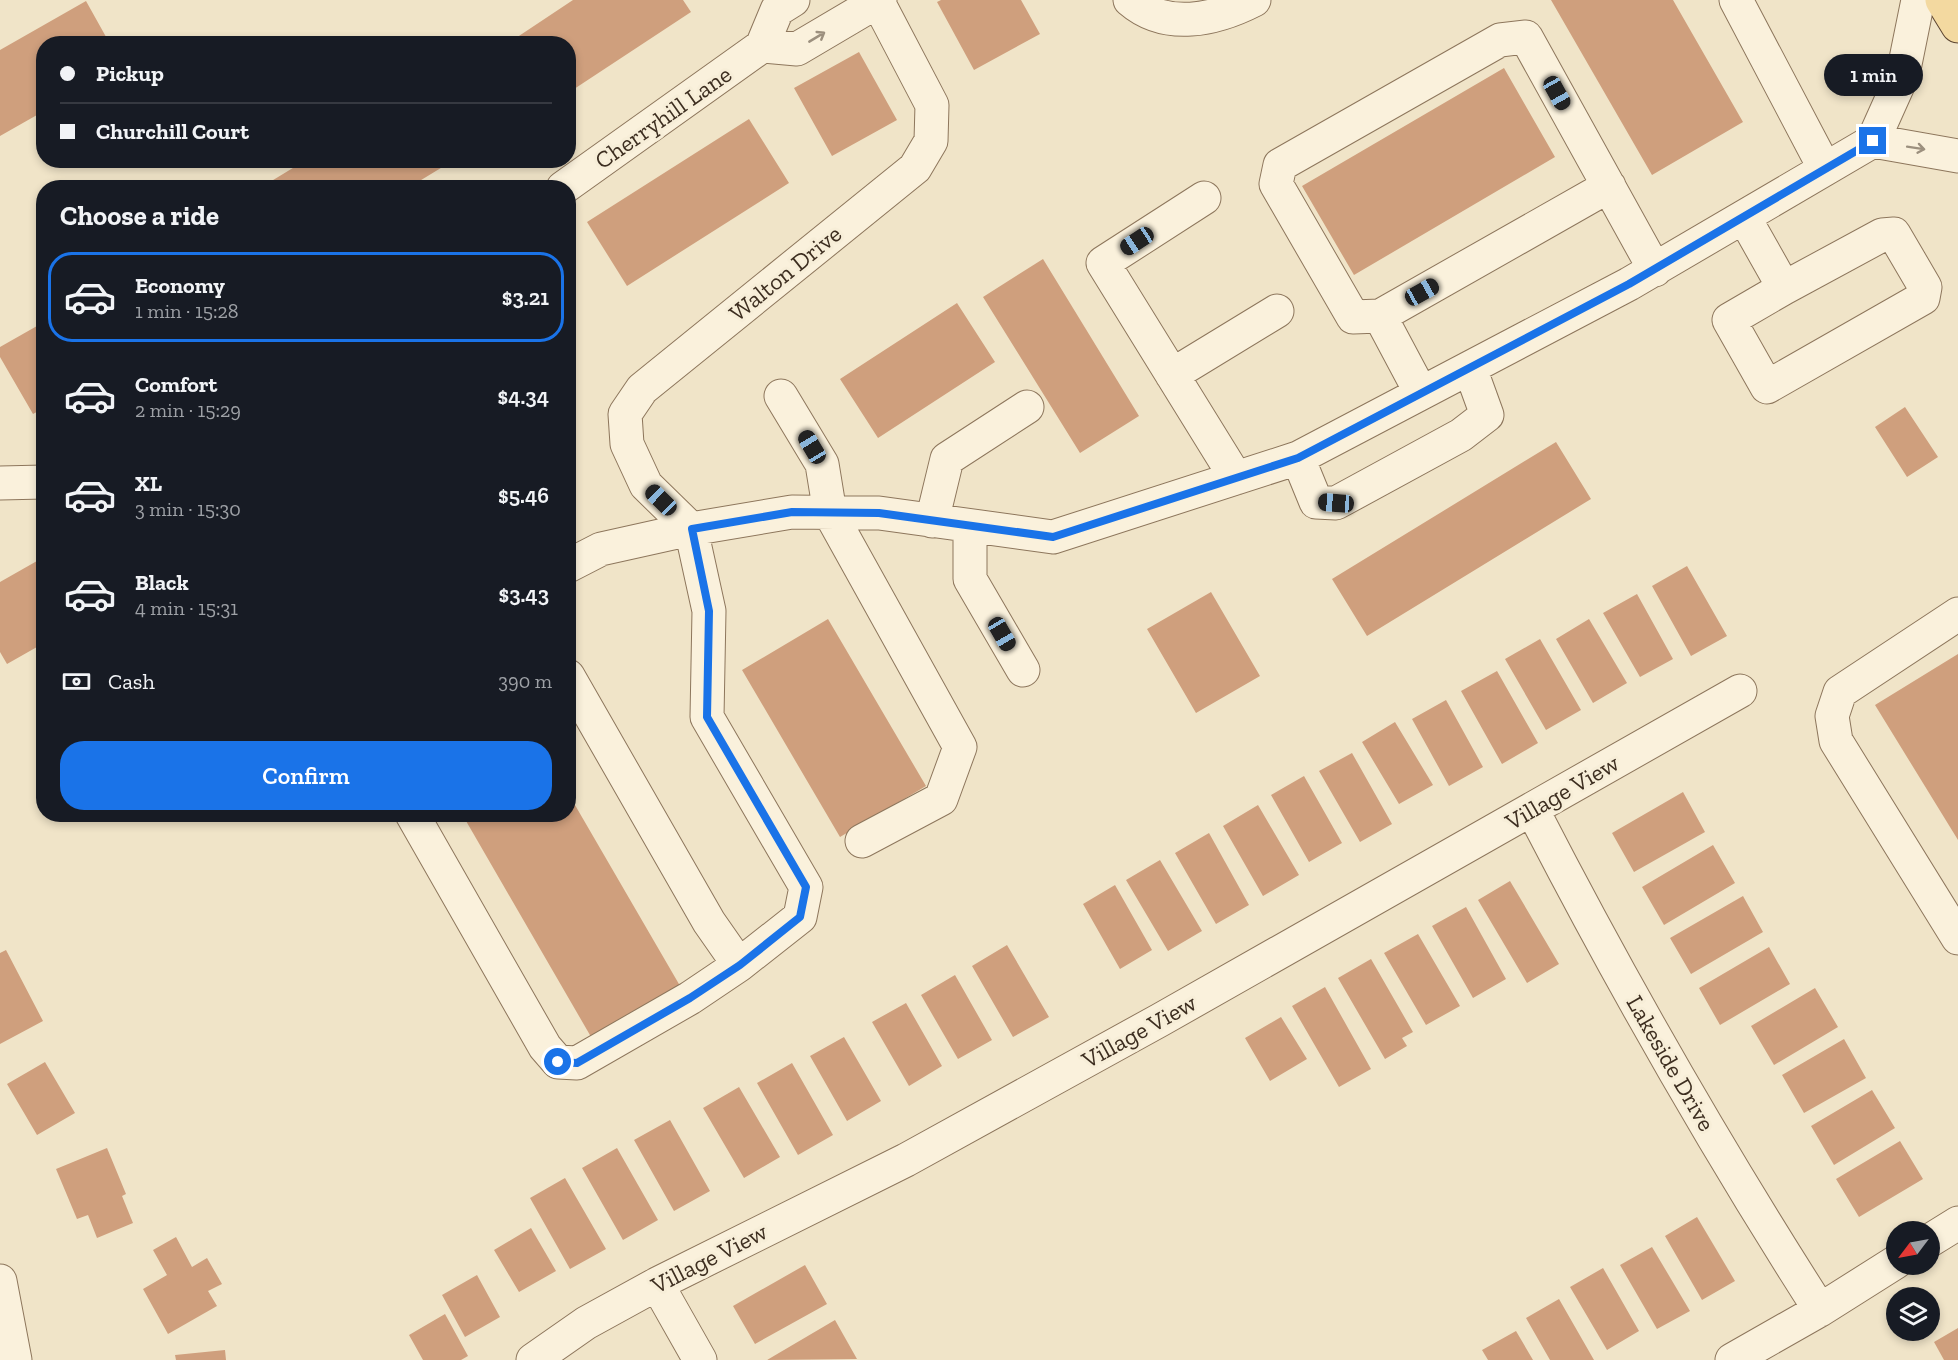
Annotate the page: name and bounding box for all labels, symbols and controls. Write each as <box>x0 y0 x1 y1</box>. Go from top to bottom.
one-way arrow <box>808 31 825 43</box>
callout: 1 min <box>1824 54 1922 96</box>
street label: Cherryhill Lane <box>589 59 737 175</box>
text: Pickup <box>96 60 164 87</box>
text: 1 min <box>1850 63 1897 87</box>
car <box>1540 73 1574 113</box>
text: Churchill Court <box>96 118 249 145</box>
route end <box>1859 127 1886 154</box>
one-way arrow <box>1905 142 1925 153</box>
text: Choose a ride <box>60 200 219 232</box>
street label: Walton Drive <box>723 219 847 327</box>
car <box>1117 224 1157 258</box>
icon: car <box>63 270 117 324</box>
text: Economy <box>135 272 225 299</box>
car <box>1402 275 1442 309</box>
text: $3.21 <box>502 284 549 311</box>
text: 1 min · 15:28 <box>135 299 239 323</box>
icon: car <box>63 369 117 423</box>
text: Comfort <box>135 371 217 398</box>
text: $4.34 <box>498 383 549 410</box>
text: 2 min · 15:29 <box>135 398 241 422</box>
car <box>795 427 829 467</box>
icon: car <box>63 468 117 522</box>
text: XL <box>135 470 162 497</box>
car <box>642 481 680 519</box>
text: $5.46 <box>498 482 549 509</box>
car <box>1317 493 1355 513</box>
text: 3 min · 15:30 <box>135 497 241 521</box>
icon: car <box>63 567 117 621</box>
text: Black <box>135 569 189 596</box>
text: $3.43 <box>499 581 549 608</box>
text: 4 min · 15:31 <box>135 596 238 620</box>
car <box>985 614 1019 654</box>
icon: cash <box>60 665 93 698</box>
text: Cash <box>108 668 155 695</box>
text: 390 m <box>498 669 552 693</box>
button: Confirm <box>60 741 552 810</box>
street label: Village View <box>1499 748 1625 837</box>
street label: Village View <box>1076 987 1202 1075</box>
street label: Lakeside Drive <box>1621 990 1721 1136</box>
route start <box>544 1048 571 1075</box>
street label: Village View <box>645 1216 772 1300</box>
north arrow <box>1886 1221 1940 1275</box>
map controls <box>1886 1221 1940 1341</box>
button: layers <box>1886 1287 1940 1341</box>

